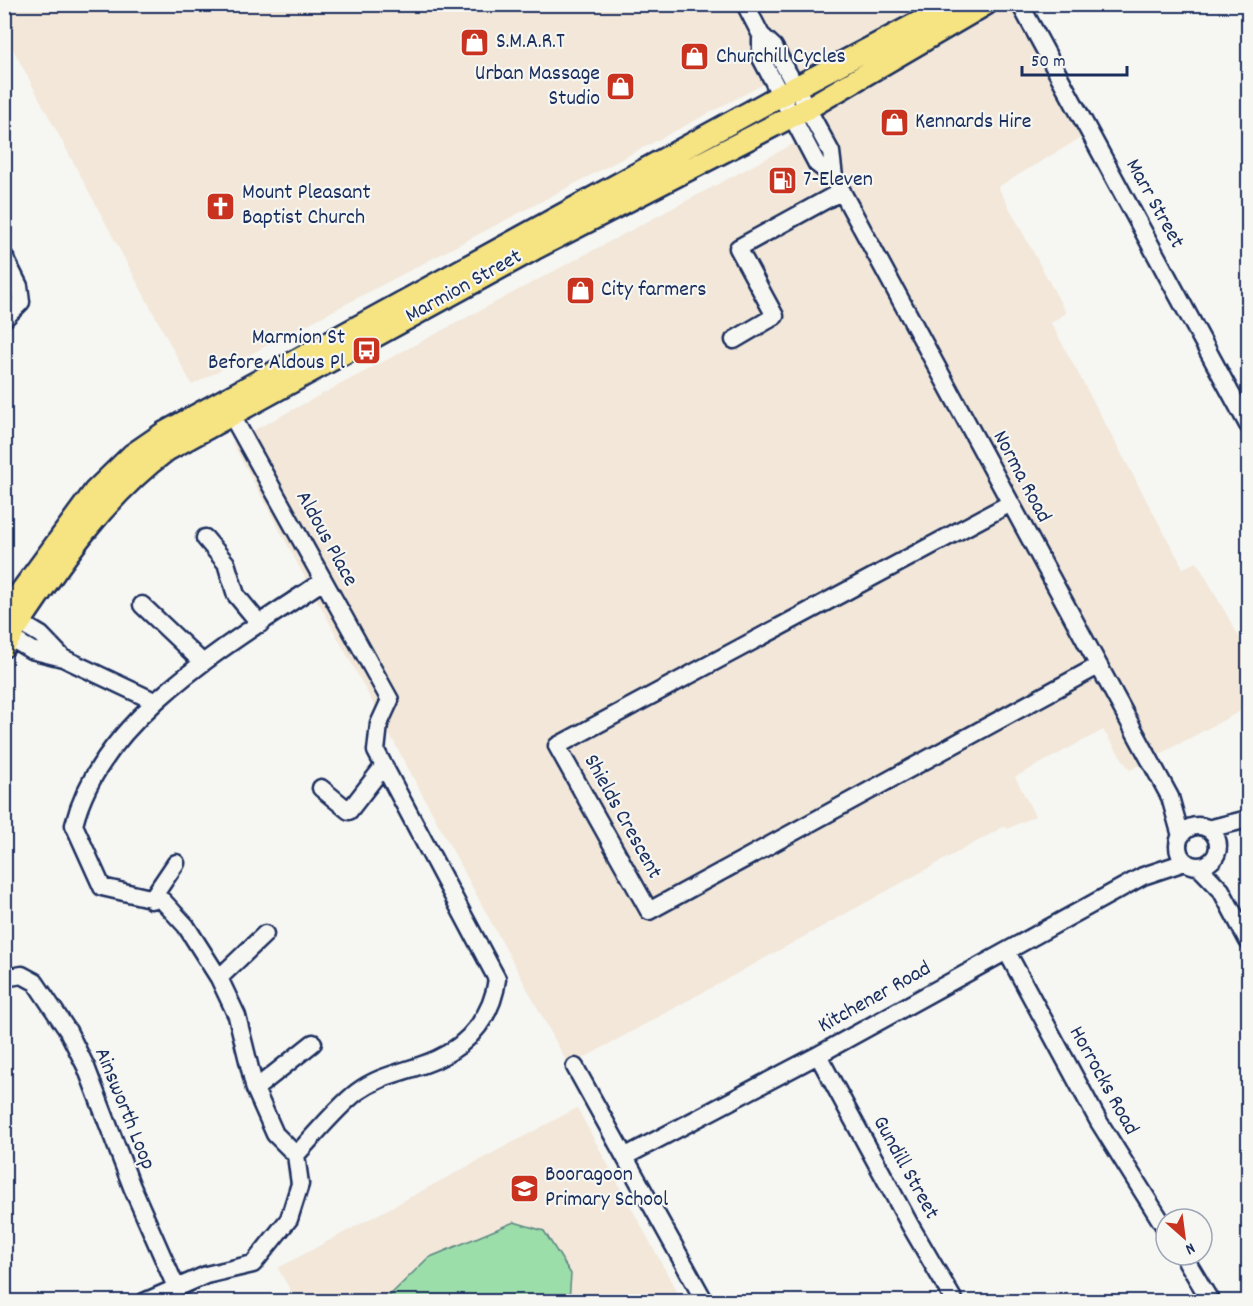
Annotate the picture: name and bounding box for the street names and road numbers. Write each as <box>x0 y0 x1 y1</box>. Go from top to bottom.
street label: Marr Street <box>1117 154 1191 254</box>
street label: Marmion Street <box>400 242 528 332</box>
street label: Norma Road <box>984 425 1058 529</box>
street label: Aldous Place <box>287 485 365 593</box>
street label: Shields Crescent <box>575 749 669 885</box>
street label: Kitchener Road <box>813 954 937 1042</box>
street label: Horrocks Road <box>1060 1021 1146 1141</box>
street label: Ainsworth Loop <box>85 1043 163 1175</box>
street label: Gundill Street <box>864 1111 946 1225</box>

